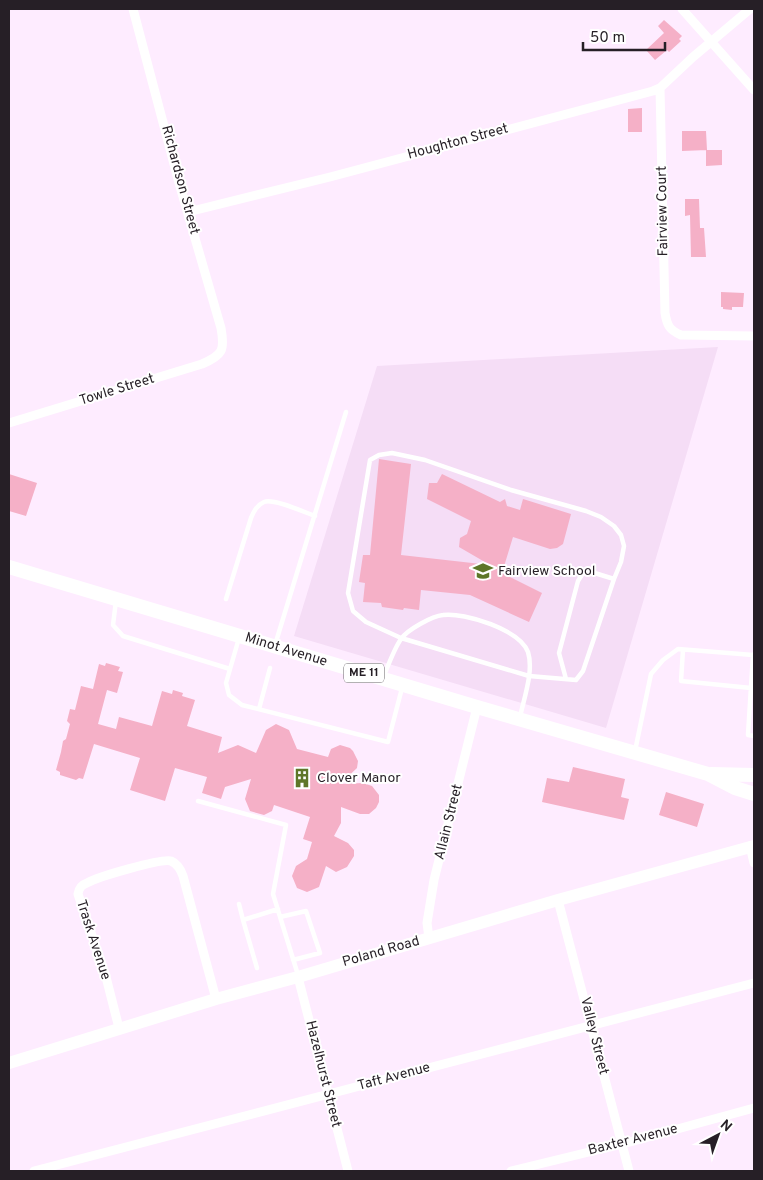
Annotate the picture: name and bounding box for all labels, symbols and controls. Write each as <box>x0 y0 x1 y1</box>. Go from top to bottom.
scale bar <box>583 20 666 52</box>
text: 50 m <box>590 29 625 48</box>
street label: Houghton Street <box>406 120 510 164</box>
street label: Richardson Street <box>157 124 203 236</box>
street label: Fairview Court <box>654 166 672 256</box>
street label: Towle Street <box>77 371 157 409</box>
school or university icon: Fairview School <box>472 560 494 582</box>
place label: Fairview School <box>498 563 595 580</box>
street label: Minot Avenue <box>243 629 329 671</box>
road number: ME 11 <box>344 664 384 682</box>
building icon: Clover Manor <box>291 767 313 789</box>
place label: Clover Manor <box>317 770 401 787</box>
street label: Allain Street <box>431 782 467 862</box>
street label: Trask Avenue <box>72 898 114 982</box>
street label: Poland Road <box>340 933 422 971</box>
street label: Valley Street <box>576 995 612 1077</box>
street label: Hazelhurst Street <box>301 1019 345 1129</box>
street label: Taft Avenue <box>356 1059 432 1095</box>
north arrow <box>693 1110 743 1160</box>
text: N <box>716 1117 735 1136</box>
street label: Baxter Avenue <box>586 1121 680 1159</box>

